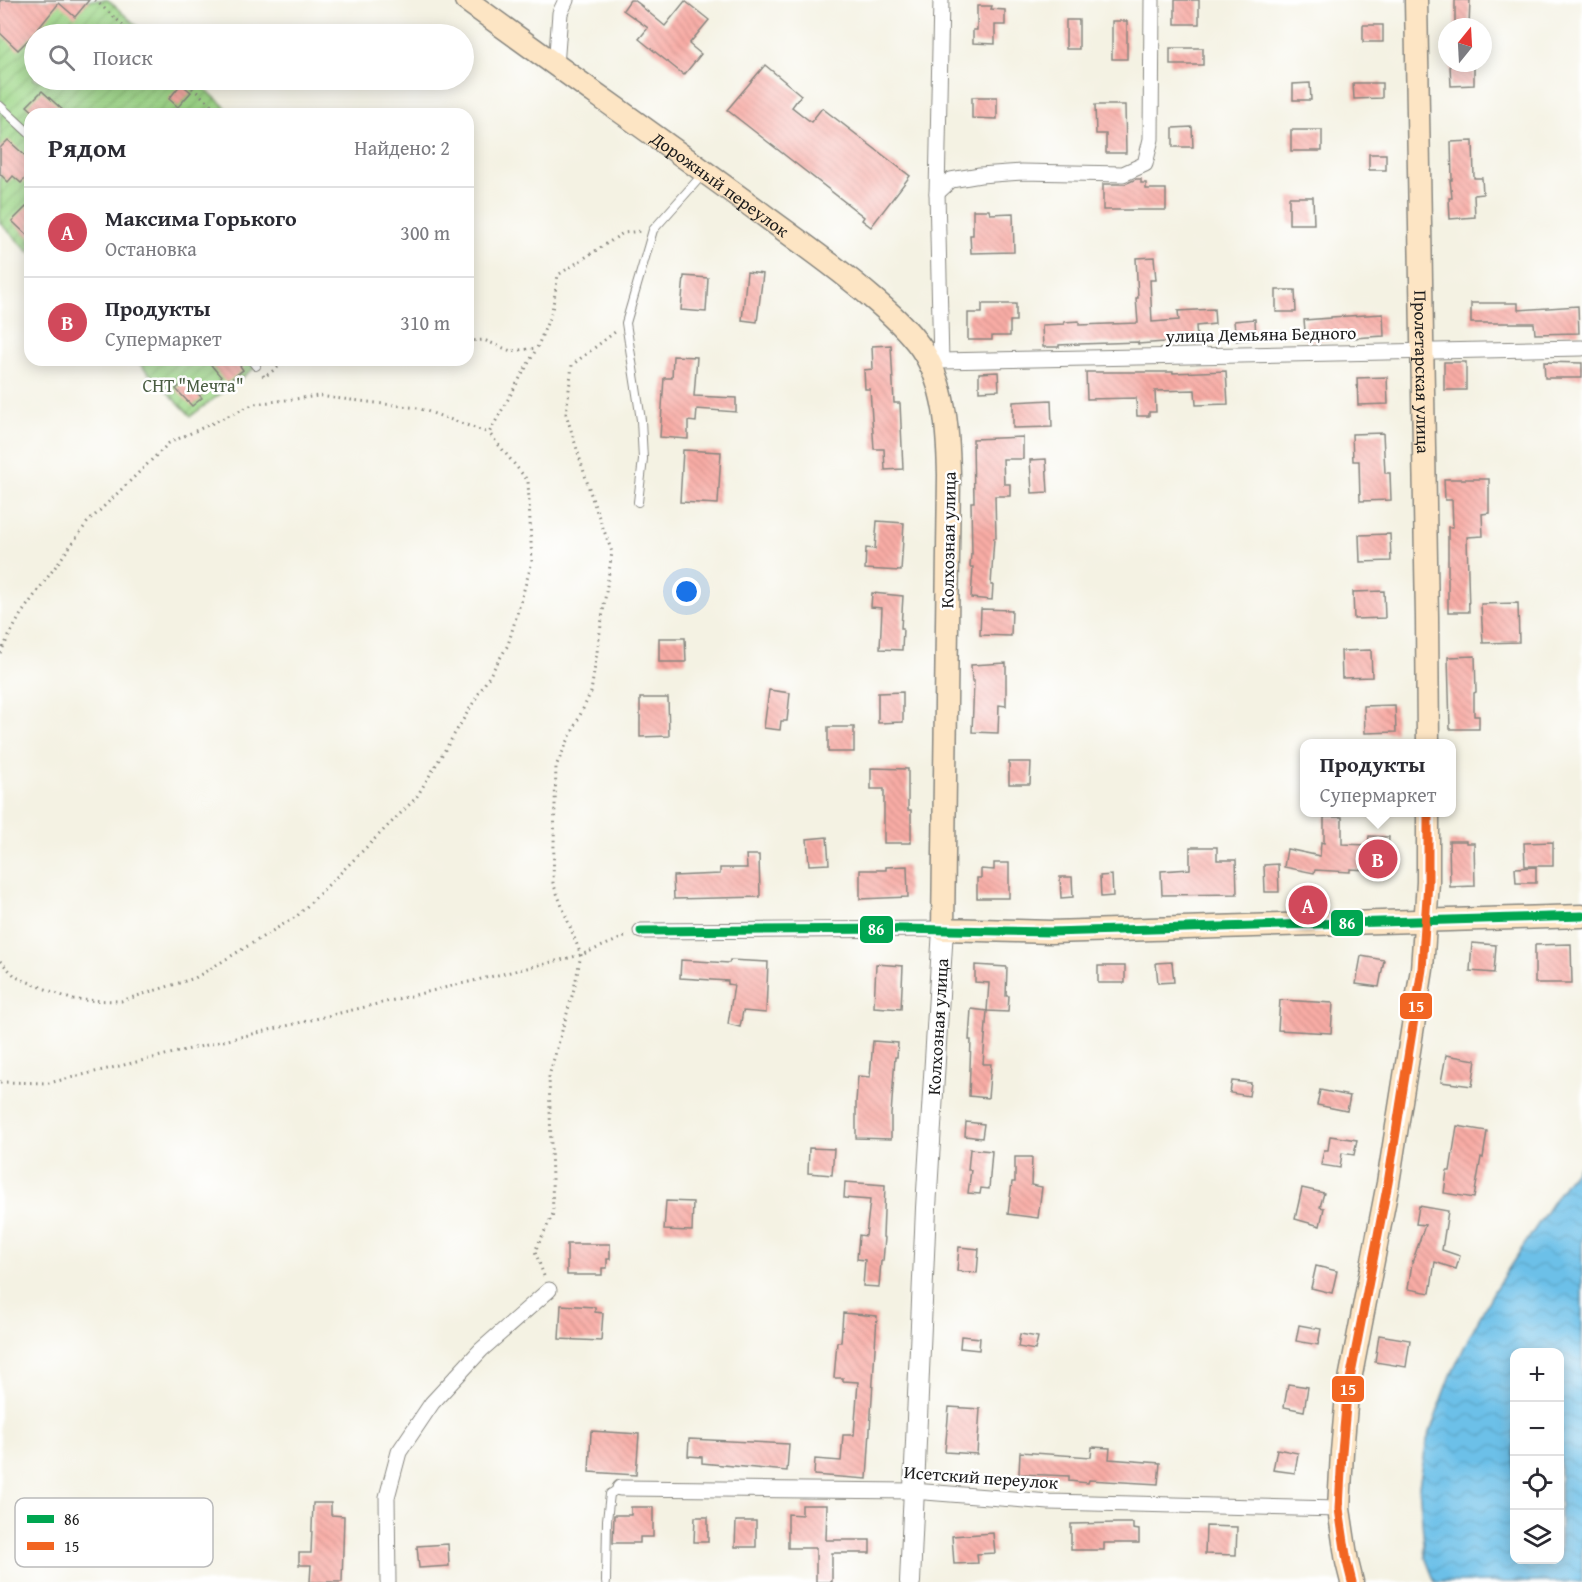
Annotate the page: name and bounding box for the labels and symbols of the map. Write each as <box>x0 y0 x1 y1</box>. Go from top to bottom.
north arrow <box>1438 18 1492 72</box>
street label: Дорожный переулок <box>645 124 796 244</box>
street label: Пролетарская улица <box>1408 290 1438 454</box>
street label: улица Демьяна Бедного <box>1164 319 1357 349</box>
park label: СНТ "Мечта" <box>142 372 244 399</box>
street label: Колхозная улица <box>933 471 963 609</box>
your location <box>672 577 701 606</box>
pin: B <box>1358 836 1398 882</box>
pin: A <box>1288 882 1328 928</box>
line badge: 86 <box>1330 909 1364 937</box>
text: 86 <box>1339 911 1355 935</box>
line badge: 86 <box>859 915 894 944</box>
text: 86 <box>868 917 884 941</box>
street label: Колхозная улица <box>919 957 955 1096</box>
line badge: 15 <box>1399 992 1433 1020</box>
text: 15 <box>1408 994 1424 1018</box>
line badge: 15 <box>1331 1375 1365 1403</box>
text: 15 <box>1340 1377 1356 1401</box>
street label: Исетский переулок <box>903 1458 1060 1496</box>
legend <box>15 1498 213 1567</box>
text: 86 <box>64 1507 80 1531</box>
text: 15 <box>64 1534 79 1558</box>

